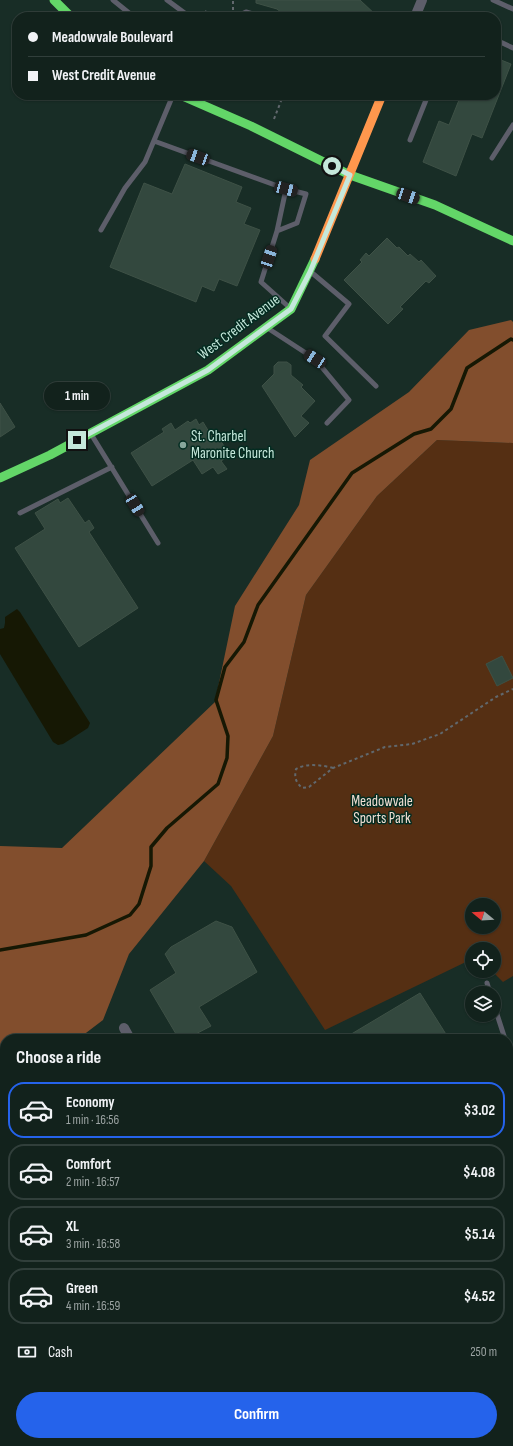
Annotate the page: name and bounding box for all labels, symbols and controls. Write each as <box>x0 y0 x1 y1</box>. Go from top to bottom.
text: Meadowvale Boulevard <box>52 28 173 47</box>
text: West Credit Avenue <box>52 66 156 85</box>
car <box>185 147 211 167</box>
route start <box>323 157 341 175</box>
car <box>273 180 299 198</box>
car <box>395 186 421 206</box>
car <box>260 244 278 270</box>
street label: West Credit Avenue <box>194 290 284 364</box>
car <box>302 347 328 371</box>
callout: 1 min <box>44 382 110 410</box>
text: 1 min <box>65 388 89 404</box>
place label: St. Charbel Maronite Church <box>191 427 275 463</box>
route end <box>68 431 86 449</box>
marker: St. Charbel Maronite Church <box>178 440 188 450</box>
car <box>124 492 146 518</box>
park label: Meadowvale Sports Park <box>351 792 413 828</box>
north arrow <box>465 898 501 934</box>
map controls <box>465 898 501 1022</box>
button: locate <box>465 942 501 978</box>
button: layers <box>465 986 501 1022</box>
text: Choose a ride <box>16 1047 101 1068</box>
icon: car <box>18 1092 54 1128</box>
text: Economy <box>66 1093 115 1112</box>
text: $3.02 <box>464 1101 495 1120</box>
text: 1 min · 16:56 <box>66 1112 119 1128</box>
icon: car <box>18 1154 54 1190</box>
text: Comfort <box>66 1155 111 1174</box>
text: $4.08 <box>463 1163 495 1182</box>
text: 2 min · 16:57 <box>66 1174 120 1190</box>
icon: car <box>18 1216 54 1252</box>
text: XL <box>66 1217 79 1236</box>
text: $5.14 <box>464 1225 495 1244</box>
text: 3 min · 16:58 <box>66 1236 120 1252</box>
icon: car <box>18 1278 54 1314</box>
text: Green <box>66 1279 98 1298</box>
text: $4.52 <box>464 1287 495 1306</box>
text: 4 min · 16:59 <box>66 1298 120 1314</box>
icon: cash <box>16 1341 38 1363</box>
text: Cash <box>48 1343 73 1362</box>
text: 250 m <box>470 1344 497 1360</box>
button: Confirm <box>16 1392 497 1438</box>

